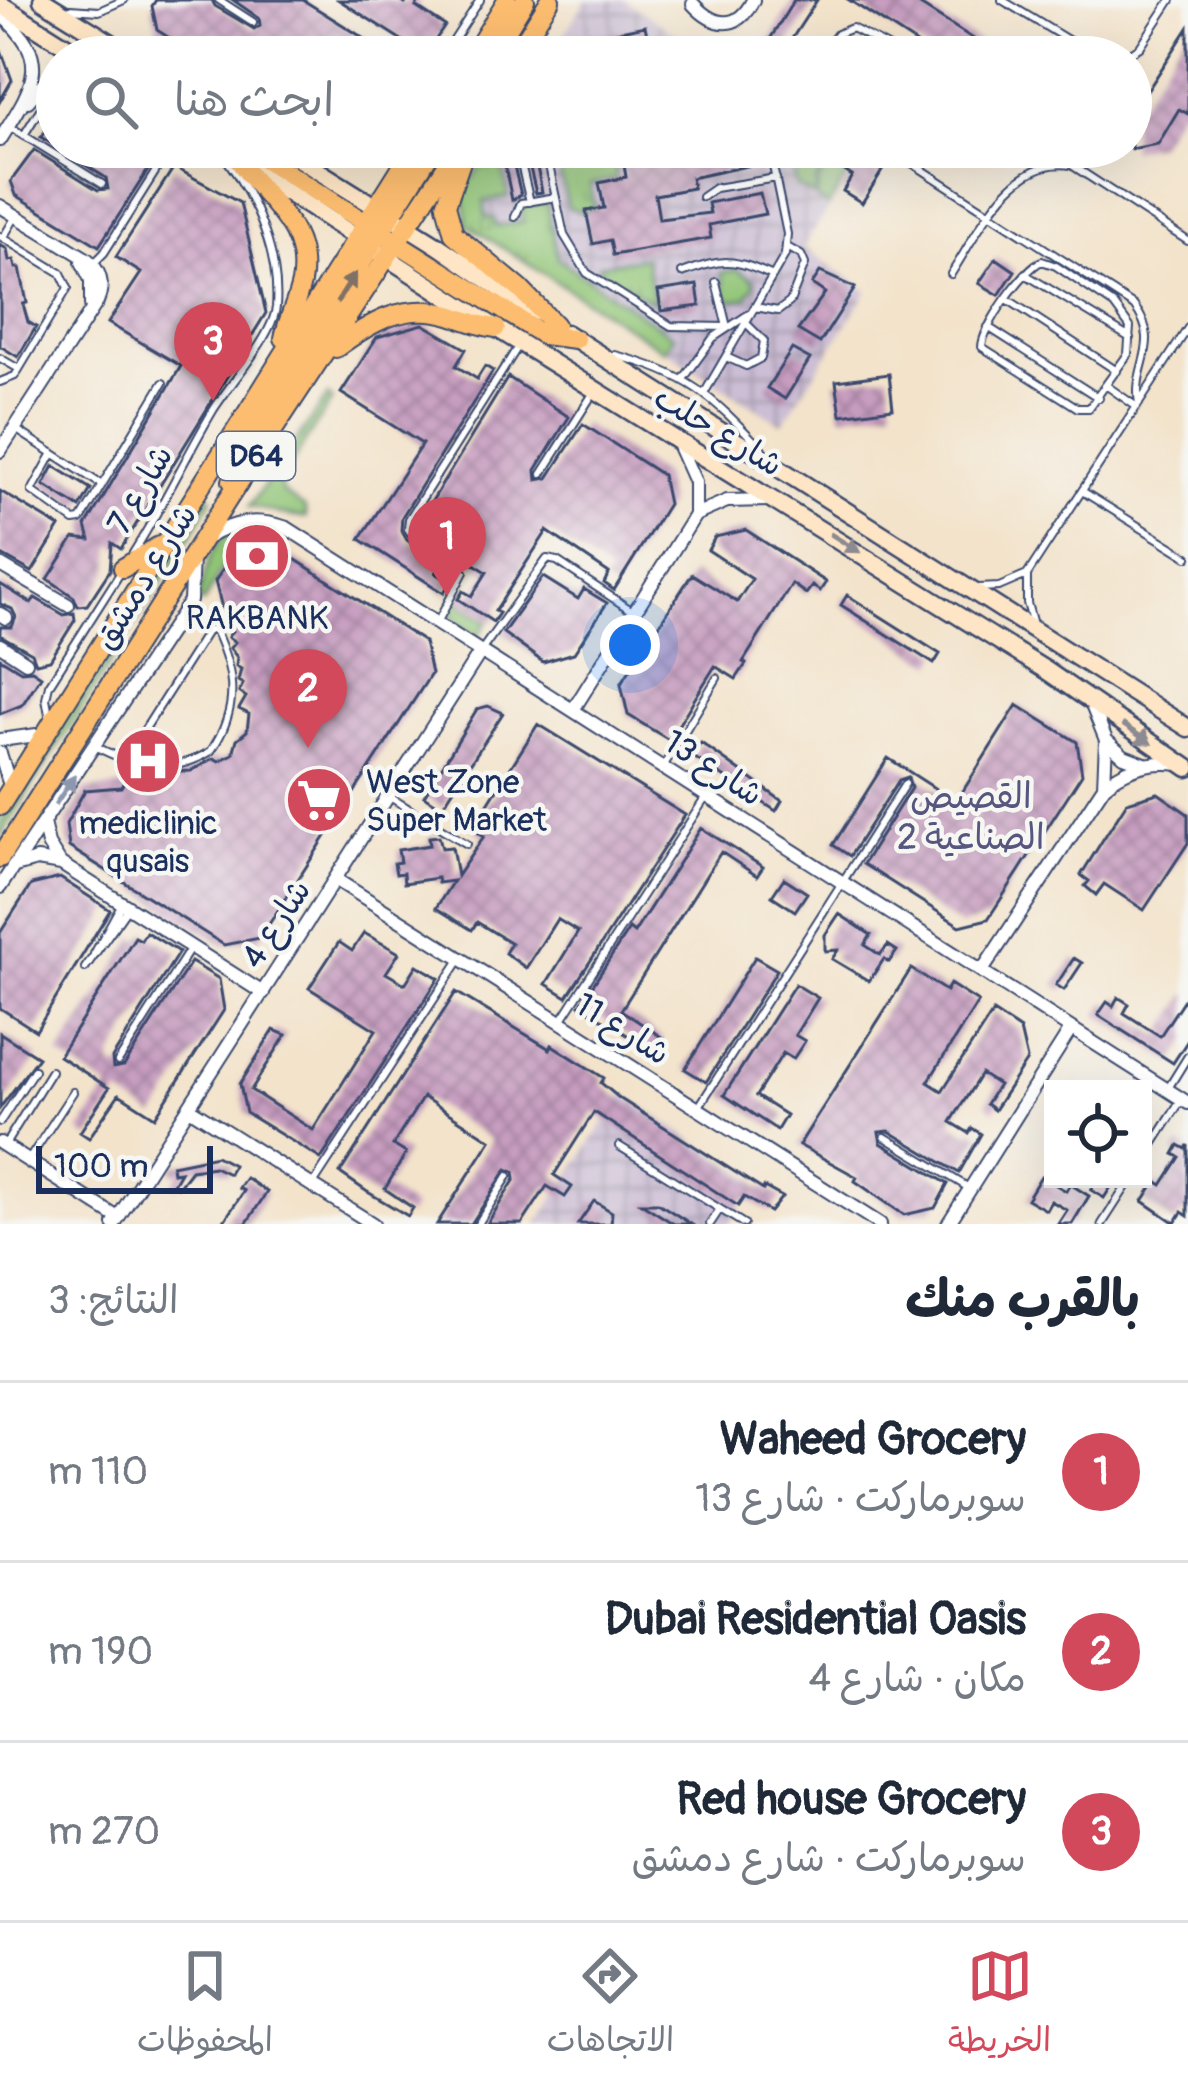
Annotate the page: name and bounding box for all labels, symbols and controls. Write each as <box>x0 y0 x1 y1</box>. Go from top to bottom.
search box <box>36 36 1152 168</box>
icon: search <box>78 69 144 135</box>
text: ابحث هنا <box>174 73 334 129</box>
one-way arrow <box>335 271 356 305</box>
pin: 3 <box>174 302 252 401</box>
street label: شارع حلب <box>645 377 790 487</box>
road number: D64 <box>217 432 295 480</box>
street label: شارع 7 <box>99 438 184 543</box>
street label: شارع دمشق <box>84 496 208 658</box>
pin: 1 <box>408 497 486 596</box>
bank icon: RAKBANK <box>222 521 292 591</box>
one-way arrow <box>829 531 862 553</box>
place label: RAKBANK <box>186 598 328 639</box>
your location <box>600 615 660 675</box>
pin: 2 <box>269 649 347 748</box>
street label: شارع 13 <box>655 721 770 817</box>
one-way arrow <box>1121 722 1154 744</box>
hospital icon: mediclinic qusais <box>113 726 183 796</box>
place label: West Zone Super Market <box>366 762 548 841</box>
supermarket icon: West Zone Super Market <box>284 765 354 835</box>
one-way arrow <box>53 774 76 806</box>
district label: القصيص الصناعية 2 <box>897 774 1045 860</box>
place label: mediclinic qusais <box>78 803 218 882</box>
street label: شارع 4 <box>232 872 322 977</box>
street label: شارع 11 <box>566 984 677 1076</box>
map controls <box>1044 1080 1152 1188</box>
button: locate <box>1044 1080 1152 1188</box>
scale bar <box>36 1140 213 1193</box>
text: 100 m <box>54 1146 148 1187</box>
text: بالقرب منك <box>905 1268 1140 1332</box>
text: النتائج: 3 <box>48 1276 179 1325</box>
text: Waheed Grocery <box>720 1412 1026 1468</box>
text: 110 m <box>48 1447 148 1496</box>
text: 1 <box>1093 1447 1109 1496</box>
text: سوبرماركت · شارع 13 <box>695 1474 1026 1523</box>
text: Dubai Residential Oasis <box>605 1592 1026 1648</box>
text: 190 m <box>48 1627 153 1676</box>
text: 2 <box>1090 1627 1112 1676</box>
text: مكان · شارع 4 <box>809 1654 1026 1703</box>
text: Red house Grocery <box>676 1772 1026 1828</box>
text: 270 m <box>48 1807 160 1856</box>
text: 3 <box>1090 1807 1112 1856</box>
text: سوبرماركت · شارع دمشق <box>632 1834 1026 1883</box>
tab: المحفوظات <box>137 1943 273 2069</box>
tab: الاتجاهات <box>547 1943 674 2069</box>
tab: الخريطة <box>948 1943 1051 2069</box>

